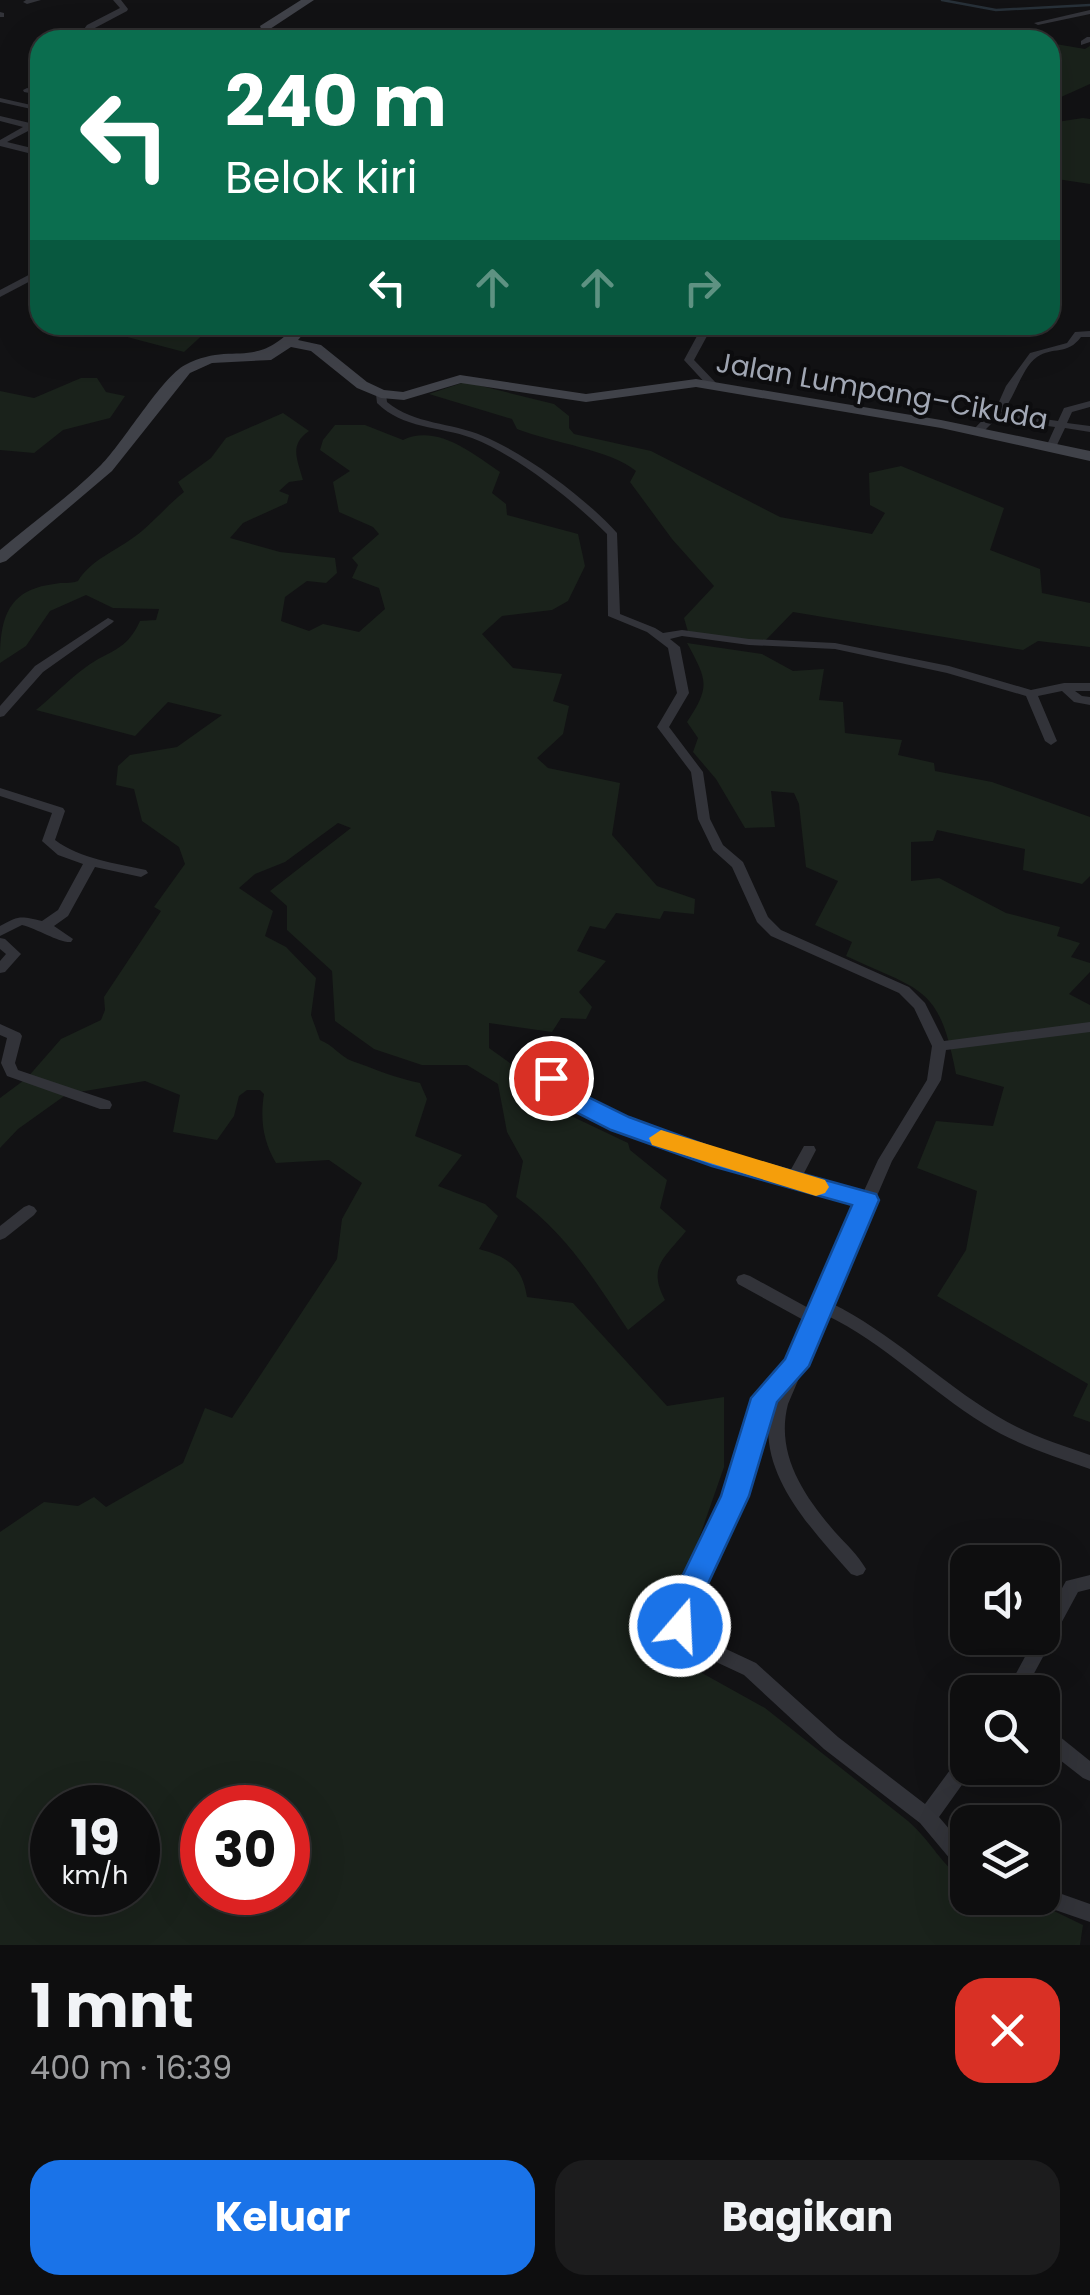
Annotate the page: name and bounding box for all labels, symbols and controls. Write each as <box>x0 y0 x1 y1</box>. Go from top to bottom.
text: 240 m <box>225 52 447 151</box>
icon: left <box>60 70 190 200</box>
text: Belok kiri <box>225 146 418 209</box>
icon: left <box>360 260 415 315</box>
icon: ahead <box>465 260 520 315</box>
icon: ahead <box>570 260 625 315</box>
icon: right <box>675 260 730 315</box>
street label: Jalan Lumpang–Cikuda <box>713 343 1051 439</box>
pin <box>509 1036 594 1121</box>
icon: arrive <box>524 1051 579 1106</box>
map controls <box>950 1545 1060 1915</box>
button: sound <box>950 1545 1060 1655</box>
position arrow <box>628 1574 732 1678</box>
button: search <box>950 1675 1060 1785</box>
speed limit sign: 30 <box>180 1785 310 1915</box>
text: 19 <box>70 1802 120 1873</box>
button: layers <box>950 1805 1060 1915</box>
text: km/h <box>62 1858 128 1893</box>
text: 1 mnt <box>30 1964 194 2048</box>
button: close <box>955 1978 1060 2083</box>
text: 400 m · 16:39 <box>30 2045 232 2090</box>
button: Keluar <box>30 2160 535 2275</box>
button: Bagikan <box>555 2160 1060 2275</box>

